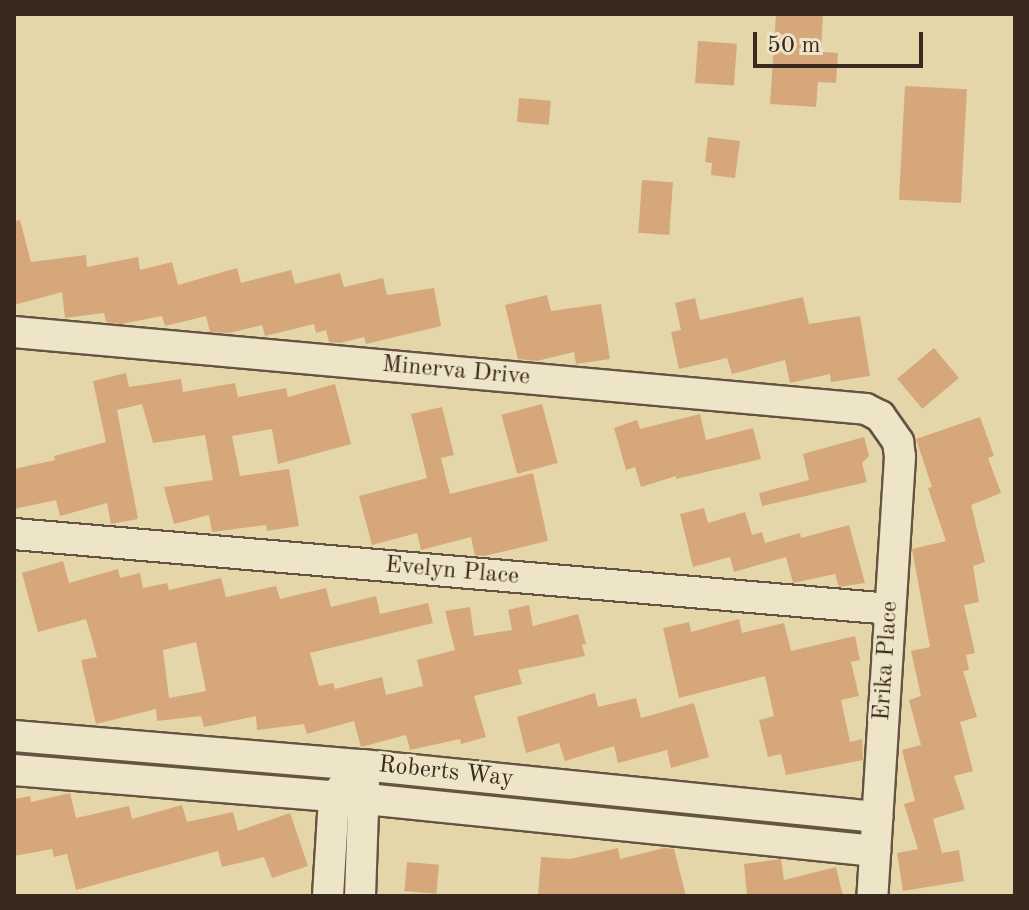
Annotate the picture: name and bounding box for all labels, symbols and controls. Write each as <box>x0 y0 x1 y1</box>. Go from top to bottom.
scale bar <box>757 16 927 66</box>
text: 50 m <box>767 34 821 58</box>
street label: Minerva Drive <box>381 351 531 393</box>
street label: Evelyn Place <box>384 552 520 592</box>
street label: Erika Place <box>868 600 906 722</box>
street label: Roberts Way <box>377 752 515 794</box>

